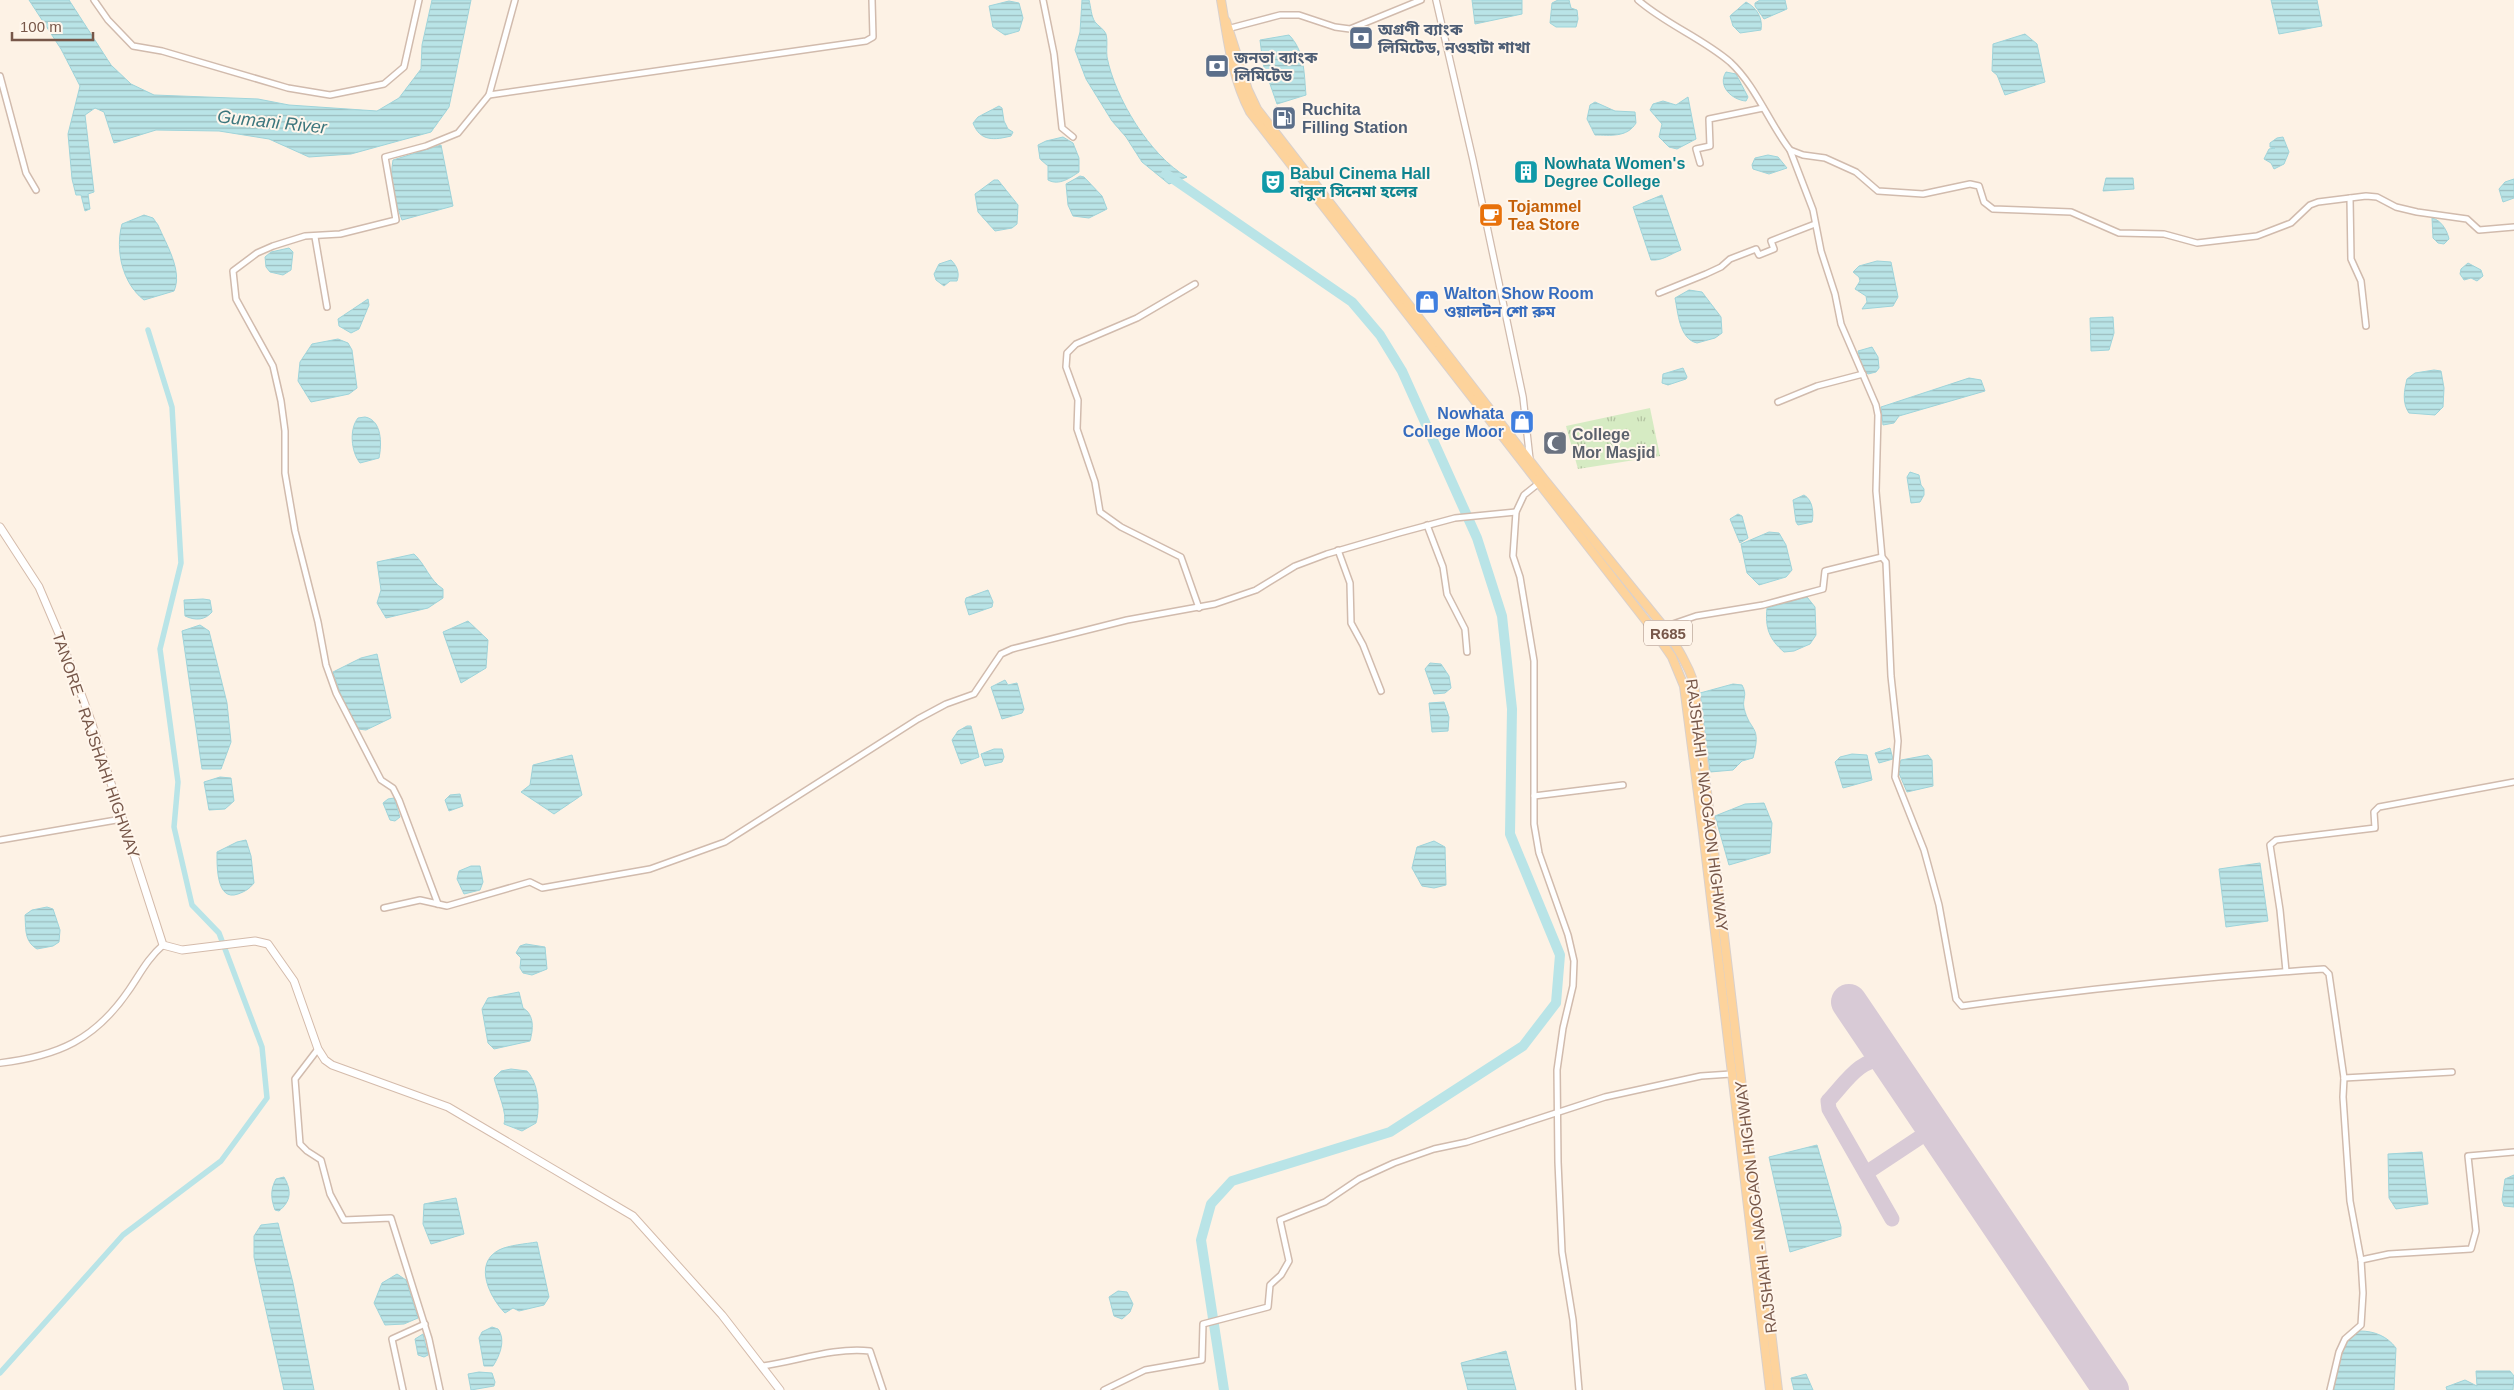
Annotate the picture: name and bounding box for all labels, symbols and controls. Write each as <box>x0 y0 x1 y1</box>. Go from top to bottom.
scale bar <box>12 10 94 42</box>
text: 100 m <box>20 18 62 35</box>
place label: অগ্রণী ব্যাংক লিমিটেড, নওহাটা শাখা <box>1377 21 1531 56</box>
bank icon: অগ্রণী ব্যাংক লিমিটেড, নওহাটা শাখা <box>1348 25 1374 51</box>
place label: জনতা ব্যাংক লিমিটেড <box>1233 49 1318 84</box>
bank icon: জনতা ব্যাংক লিমিটেড <box>1204 53 1230 79</box>
place label: Ruchita Filling Station <box>1302 101 1408 136</box>
fuel station icon: Ruchita Filling Station <box>1271 105 1297 131</box>
water label: Gumani River <box>216 106 329 138</box>
place label: Nowhata Women's Degree College <box>1544 155 1685 190</box>
building icon: Nowhata Women's Degree College <box>1513 159 1539 185</box>
place label: Babul Cinema Hall বাবুল সিনেমা হলের <box>1289 165 1430 202</box>
theatre icon: Babul Cinema Hall বাবুল সিনেমা হলের <box>1260 169 1286 195</box>
place label: Tojammel Tea Store <box>1508 198 1582 233</box>
cafe icon: Tojammel Tea Store <box>1478 202 1504 228</box>
place label: Walton Show Room ওয়ালটন শো রুম <box>1444 285 1594 320</box>
shop icon: Walton Show Room ওয়ালটন শো রুম <box>1414 289 1440 315</box>
place label: Nowhata College Moor <box>1403 405 1504 440</box>
shop icon: Nowhata College Moor <box>1509 409 1535 435</box>
place label: College Mor Masjid <box>1572 426 1656 461</box>
mosque icon: College Mor Masjid <box>1542 430 1568 456</box>
road number: R685 <box>1644 620 1692 646</box>
street label: TANORE - RAJSHAHI HIGHWAY <box>49 630 143 861</box>
street label: RAJSHAHI - NAOGAON HIGHWAY <box>1683 678 1731 933</box>
street label: RAJSHAHI - NAOGAON HIGHWAY <box>1732 1079 1780 1334</box>

